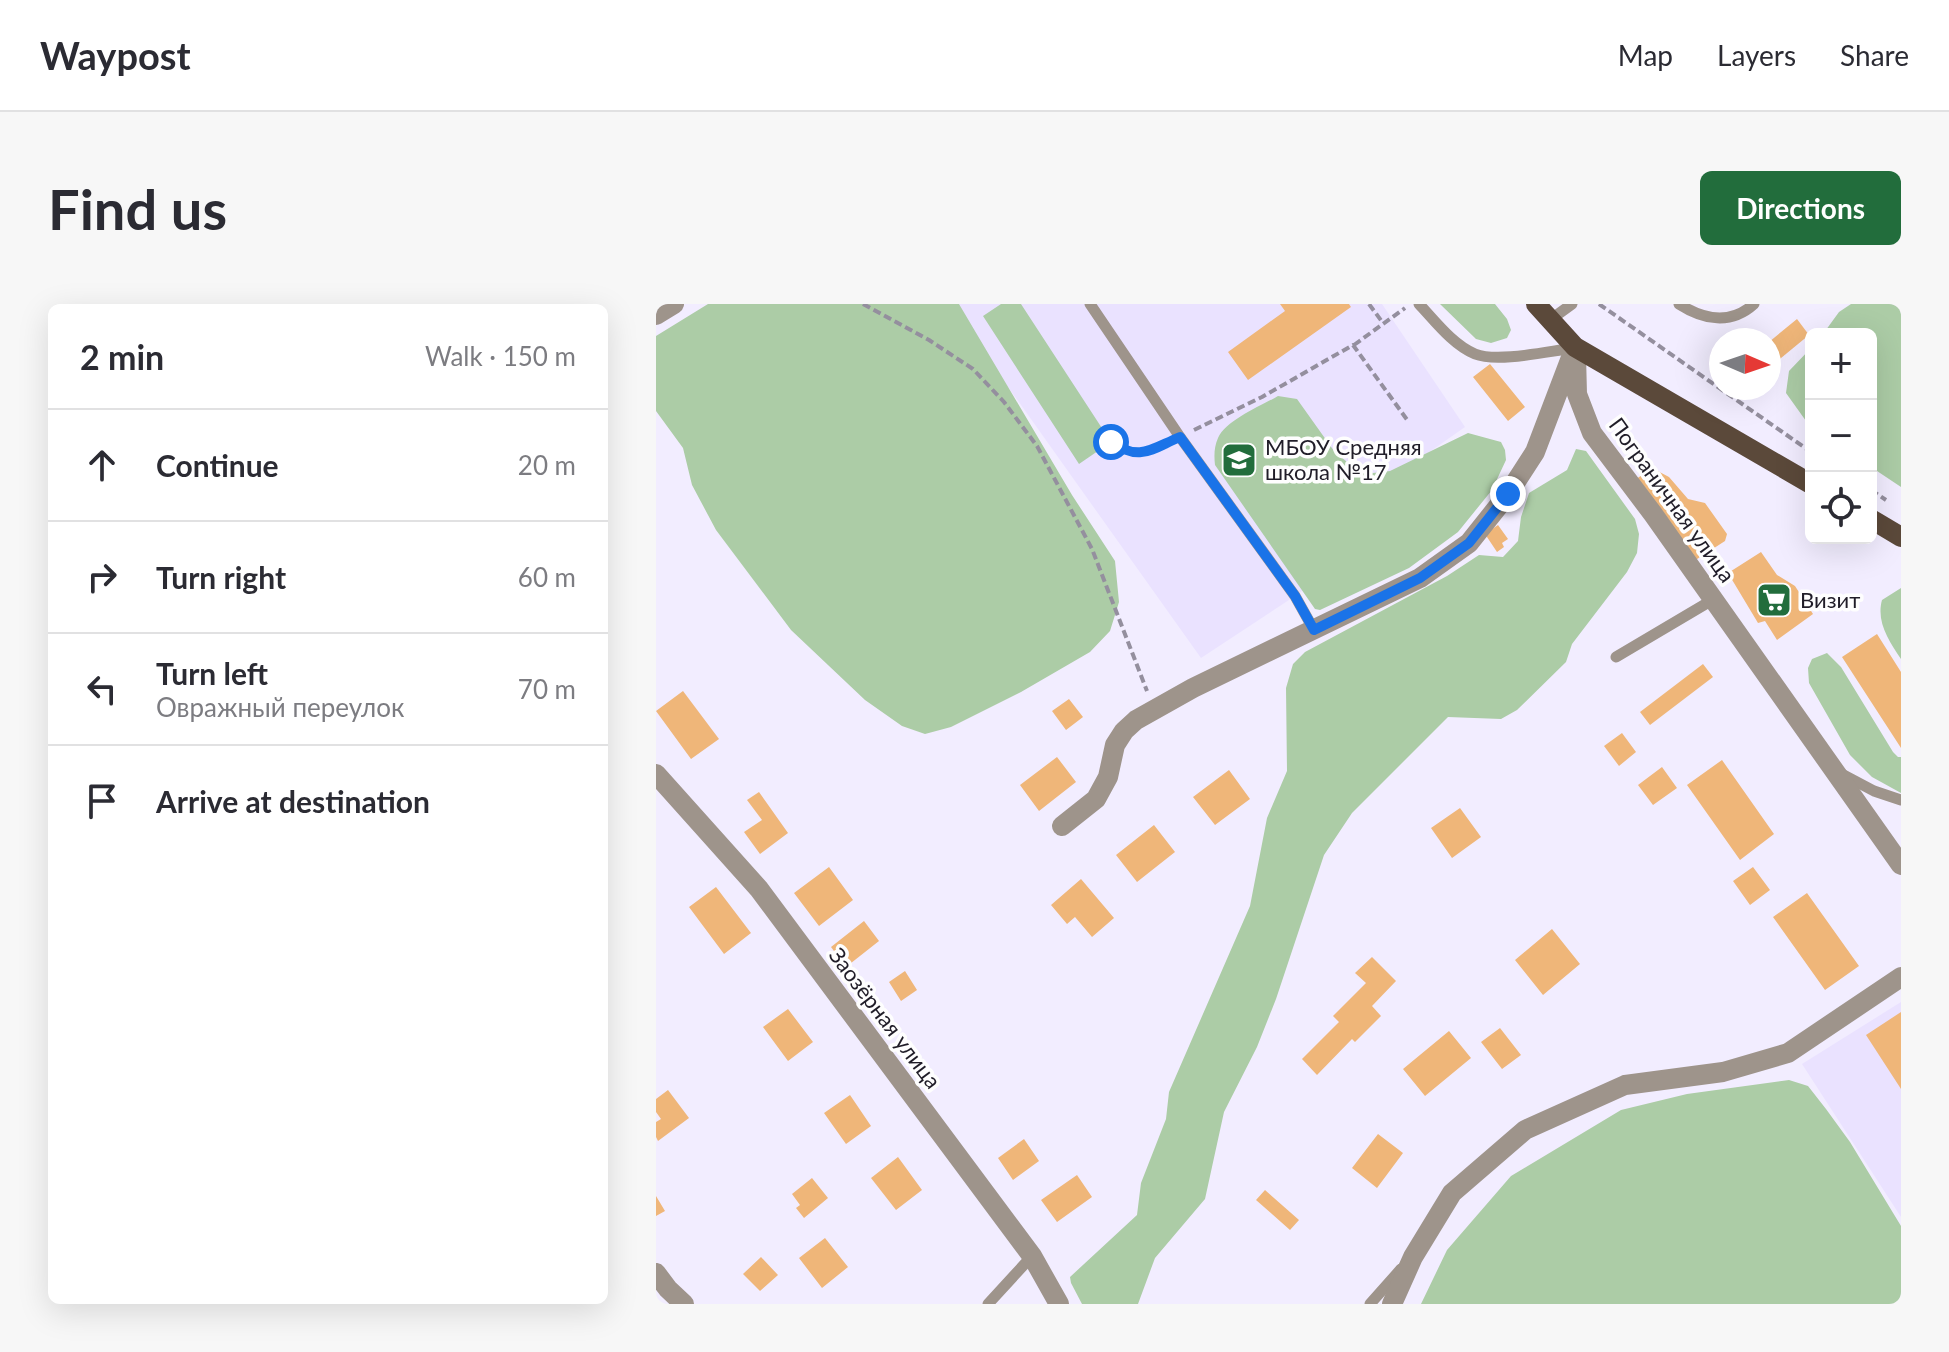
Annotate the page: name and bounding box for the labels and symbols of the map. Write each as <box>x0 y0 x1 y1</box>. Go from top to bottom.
north arrow <box>1709 328 1781 400</box>
street label: Пограничная улица <box>1604 412 1741 587</box>
route start <box>1093 424 1129 460</box>
place label: МБОУ Средняя школа №17 <box>1265 433 1422 485</box>
school or university icon: МБОУ Средняя школа №17 <box>1220 441 1258 479</box>
route end <box>1490 476 1526 512</box>
supermarket icon: Визит <box>1755 581 1793 619</box>
place label: Визит <box>1800 586 1860 613</box>
street label: Заозёрная улица <box>824 942 947 1093</box>

